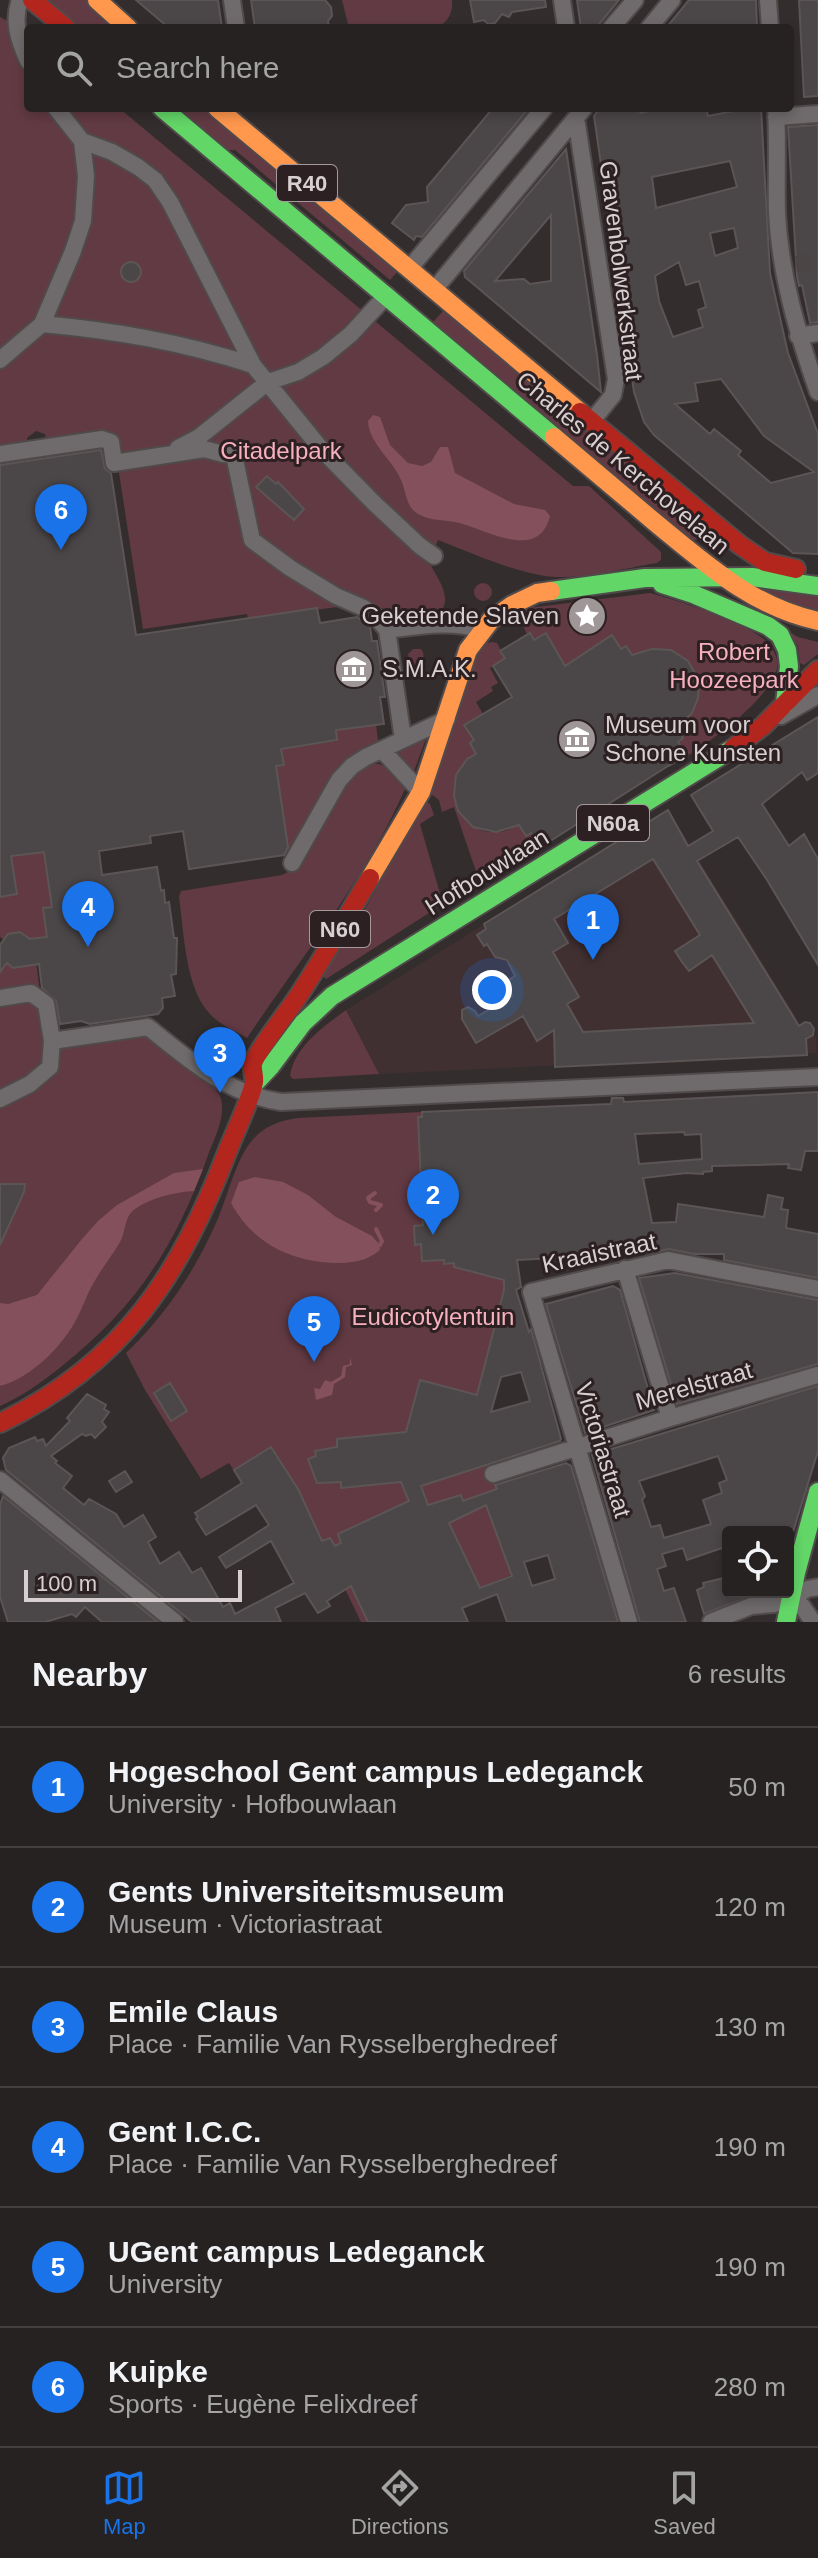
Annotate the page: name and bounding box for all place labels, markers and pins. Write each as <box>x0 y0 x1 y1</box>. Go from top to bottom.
pin: 6 <box>35 484 87 550</box>
place icon: Geketende Slaven <box>566 595 608 637</box>
place label: Geketende Slaven <box>362 602 559 629</box>
museum icon: S.M.A.K. <box>333 648 375 690</box>
place label: S.M.A.K. <box>382 655 477 682</box>
place label: Museum voor Schone Kunsten <box>605 711 781 766</box>
museum icon: Museum voor Schone Kunsten <box>556 718 598 760</box>
pin: 4 <box>62 881 114 947</box>
pin: 1 <box>567 894 619 960</box>
pin: 3 <box>194 1027 246 1093</box>
pin: 2 <box>407 1169 459 1235</box>
pin: 5 <box>288 1296 340 1362</box>

